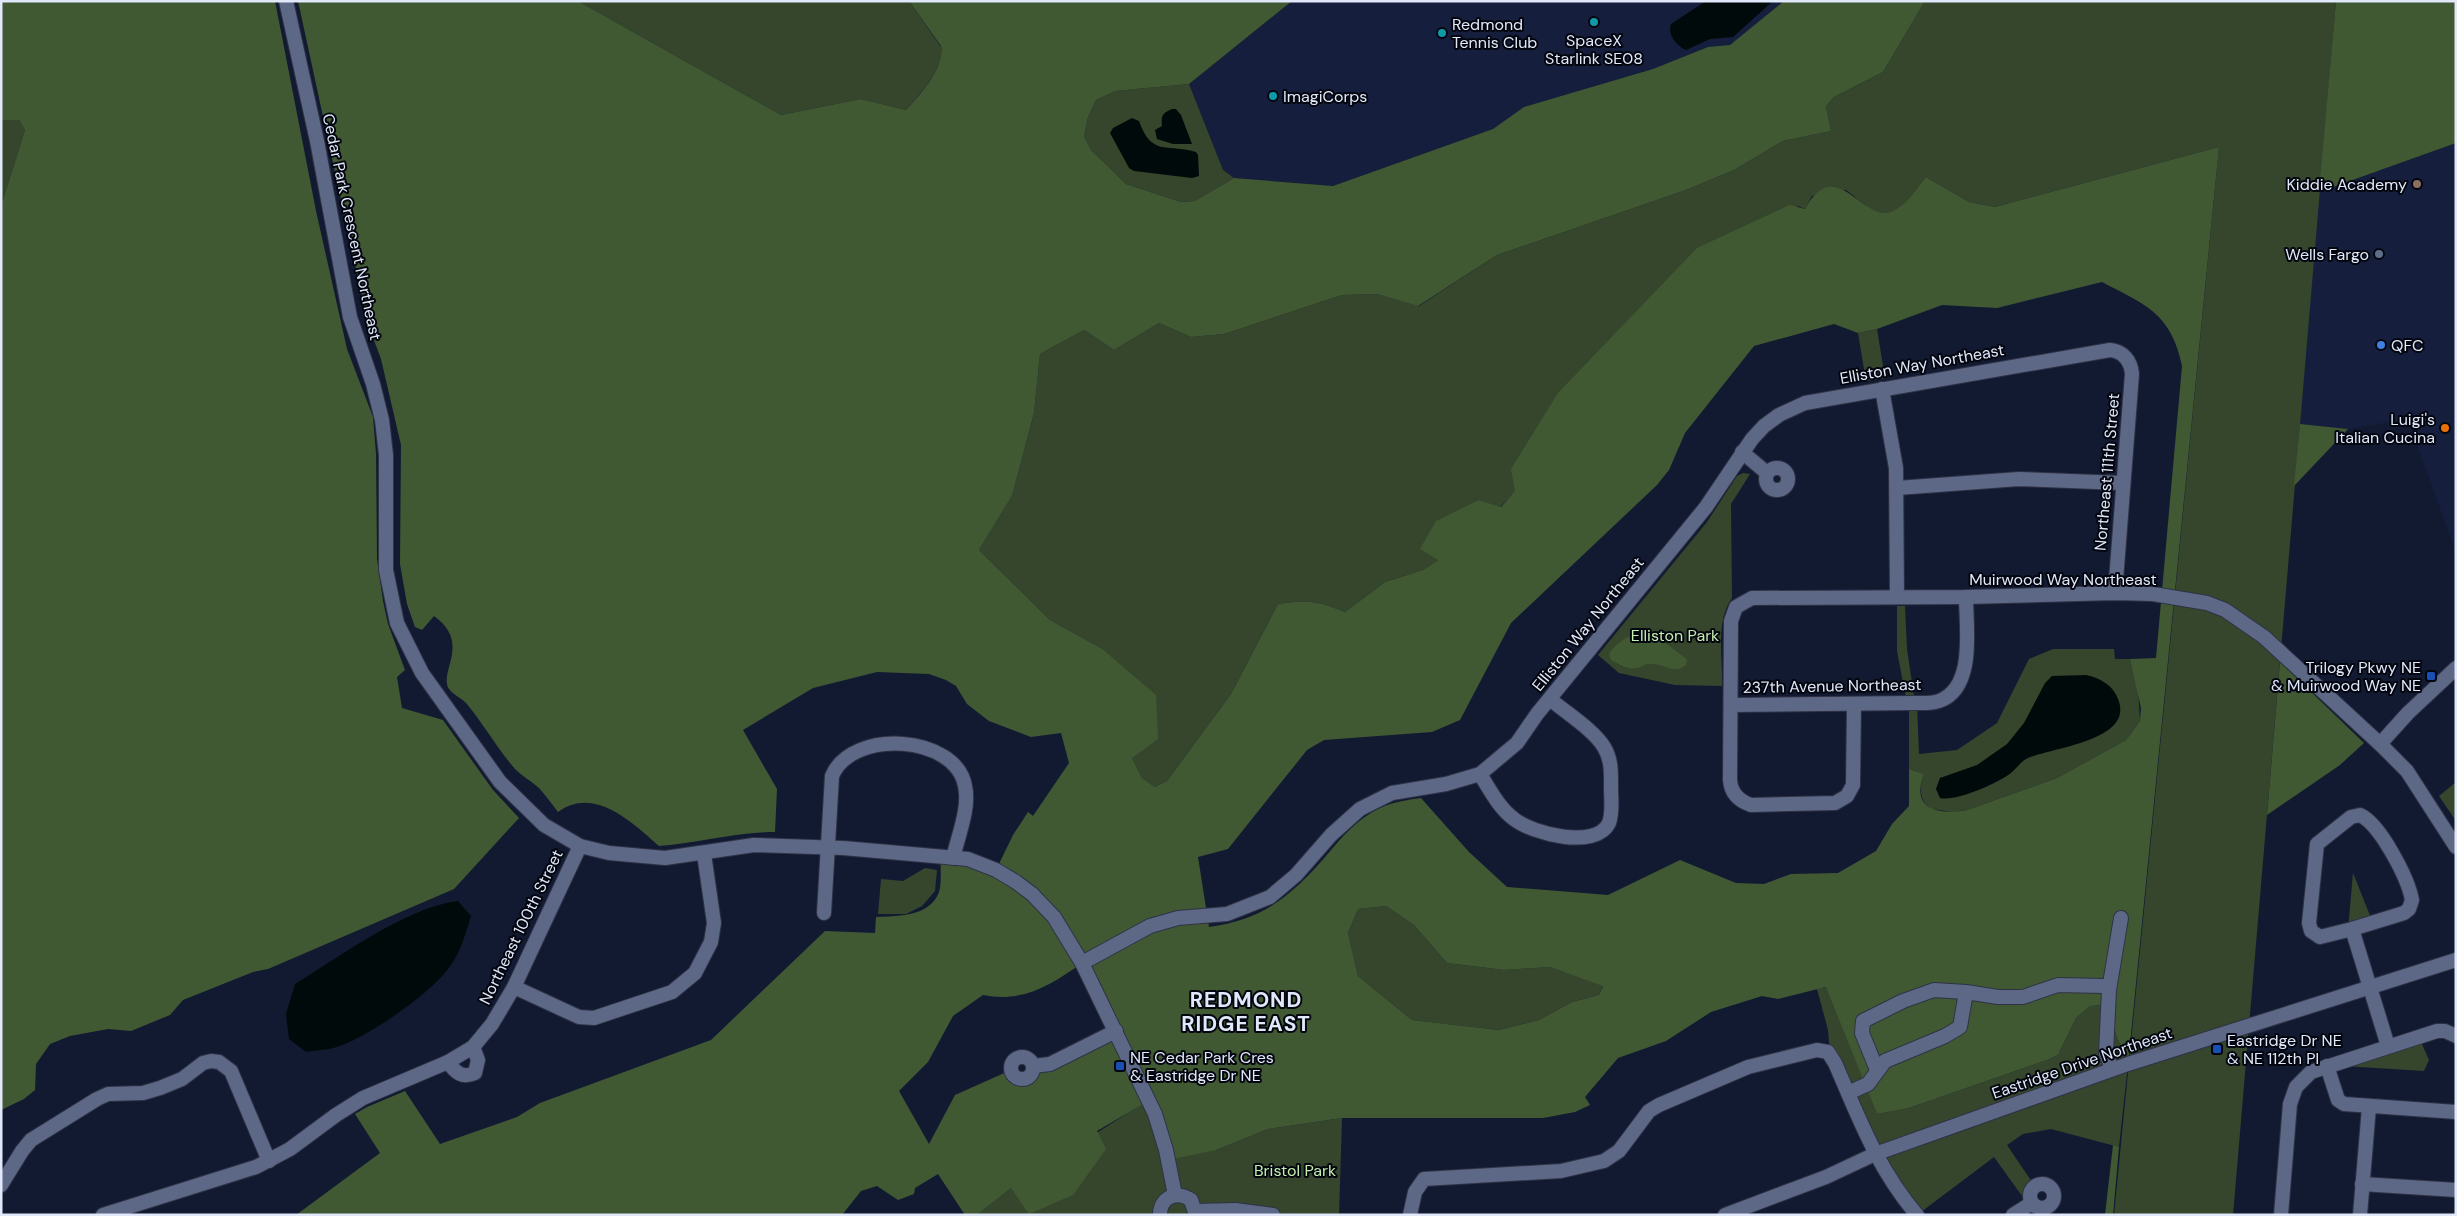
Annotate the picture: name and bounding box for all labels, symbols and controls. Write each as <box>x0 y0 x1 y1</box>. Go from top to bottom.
place label: Redmond Tennis Club <box>1452 14 1537 53</box>
marker: SpaceX Starlink SE08 <box>1588 16 1600 28</box>
marker: Redmond Tennis Club <box>1436 27 1448 39</box>
place label: SpaceX Starlink SE08 <box>1545 30 1643 69</box>
place label: ImagiCorps <box>1283 86 1367 107</box>
marker: ImagiCorps <box>1267 90 1279 102</box>
street label: Cedar Park Crescent Northeast <box>318 112 386 342</box>
place label: Kiddie Academy <box>2286 174 2407 195</box>
marker: Kiddie Academy <box>2411 178 2423 190</box>
place label: Wells Fargo <box>2285 244 2369 265</box>
marker: Wells Fargo <box>2373 248 2385 260</box>
place label: QFC <box>2391 335 2423 356</box>
street label: Elliston Way Northeast <box>1838 339 2006 389</box>
marker: QFC <box>2375 339 2387 351</box>
street label: Northeast 111th Street <box>2090 392 2124 552</box>
place label: Luigi's Italian Cucina <box>2335 409 2435 448</box>
marker: Luigi's Italian Cucina <box>2439 422 2451 434</box>
street label: Elliston Way Northeast <box>1527 553 1649 695</box>
street label: Muirwood Way Northeast <box>1969 569 2157 590</box>
park label: Elliston Park <box>1631 625 1719 646</box>
place label: Trilogy Pkwy NE & Muirwood Way NE <box>2271 657 2421 696</box>
marker: Trilogy Pkwy NE & Muirwood Way NE <box>2425 670 2437 682</box>
street label: 237th Avenue Northeast <box>1742 674 1922 698</box>
street label: Northeast 100th Street <box>474 846 568 1008</box>
district label: REDMOND RIDGE EAST <box>1181 986 1311 1038</box>
street label: Eastridge Drive Northeast <box>1989 1022 2175 1104</box>
place label: Eastridge Dr NE & NE 112th Pl <box>2227 1030 2342 1069</box>
marker: Eastridge Dr NE & NE 112th Pl <box>2211 1043 2223 1055</box>
place label: NE Cedar Park Cres & Eastridge Dr NE <box>1130 1047 1274 1086</box>
marker: NE Cedar Park Cres & Eastridge Dr NE <box>1114 1060 1126 1072</box>
park label: Bristol Park <box>1254 1160 1336 1181</box>

